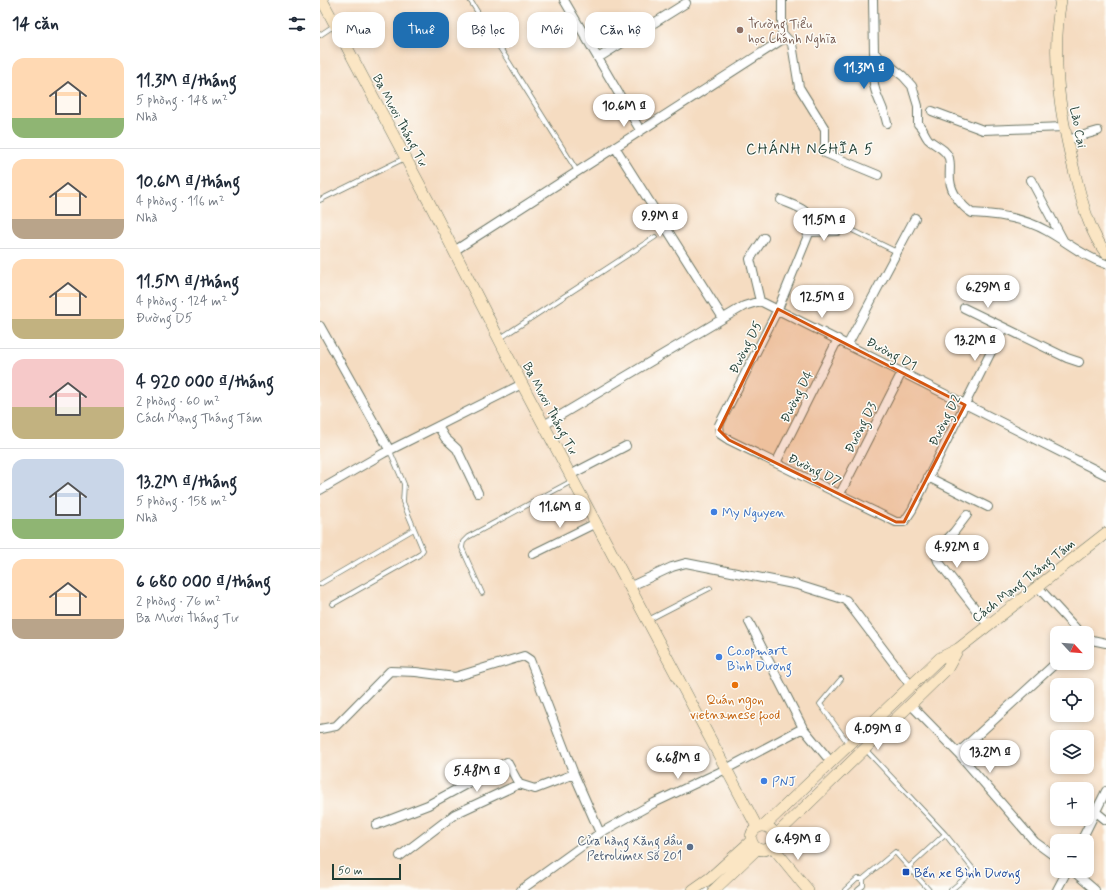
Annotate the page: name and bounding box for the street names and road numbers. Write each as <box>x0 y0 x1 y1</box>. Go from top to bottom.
street label: Ba Mươi Tháng Tư <box>366 71 432 171</box>
street label: Lào Cai <box>1065 105 1090 149</box>
street label: Đường D5 <box>726 318 769 378</box>
street label: Đường D1 <box>862 334 919 376</box>
street label: Ba Mươi Tháng Tư <box>516 359 582 459</box>
street label: Đường D4 <box>777 367 820 427</box>
street label: Đường D2 <box>925 392 967 450</box>
street label: Đường D3 <box>841 399 883 457</box>
street label: Đường D7 <box>784 450 844 492</box>
street label: Cách Mạng Tháng Tám <box>969 536 1080 628</box>

